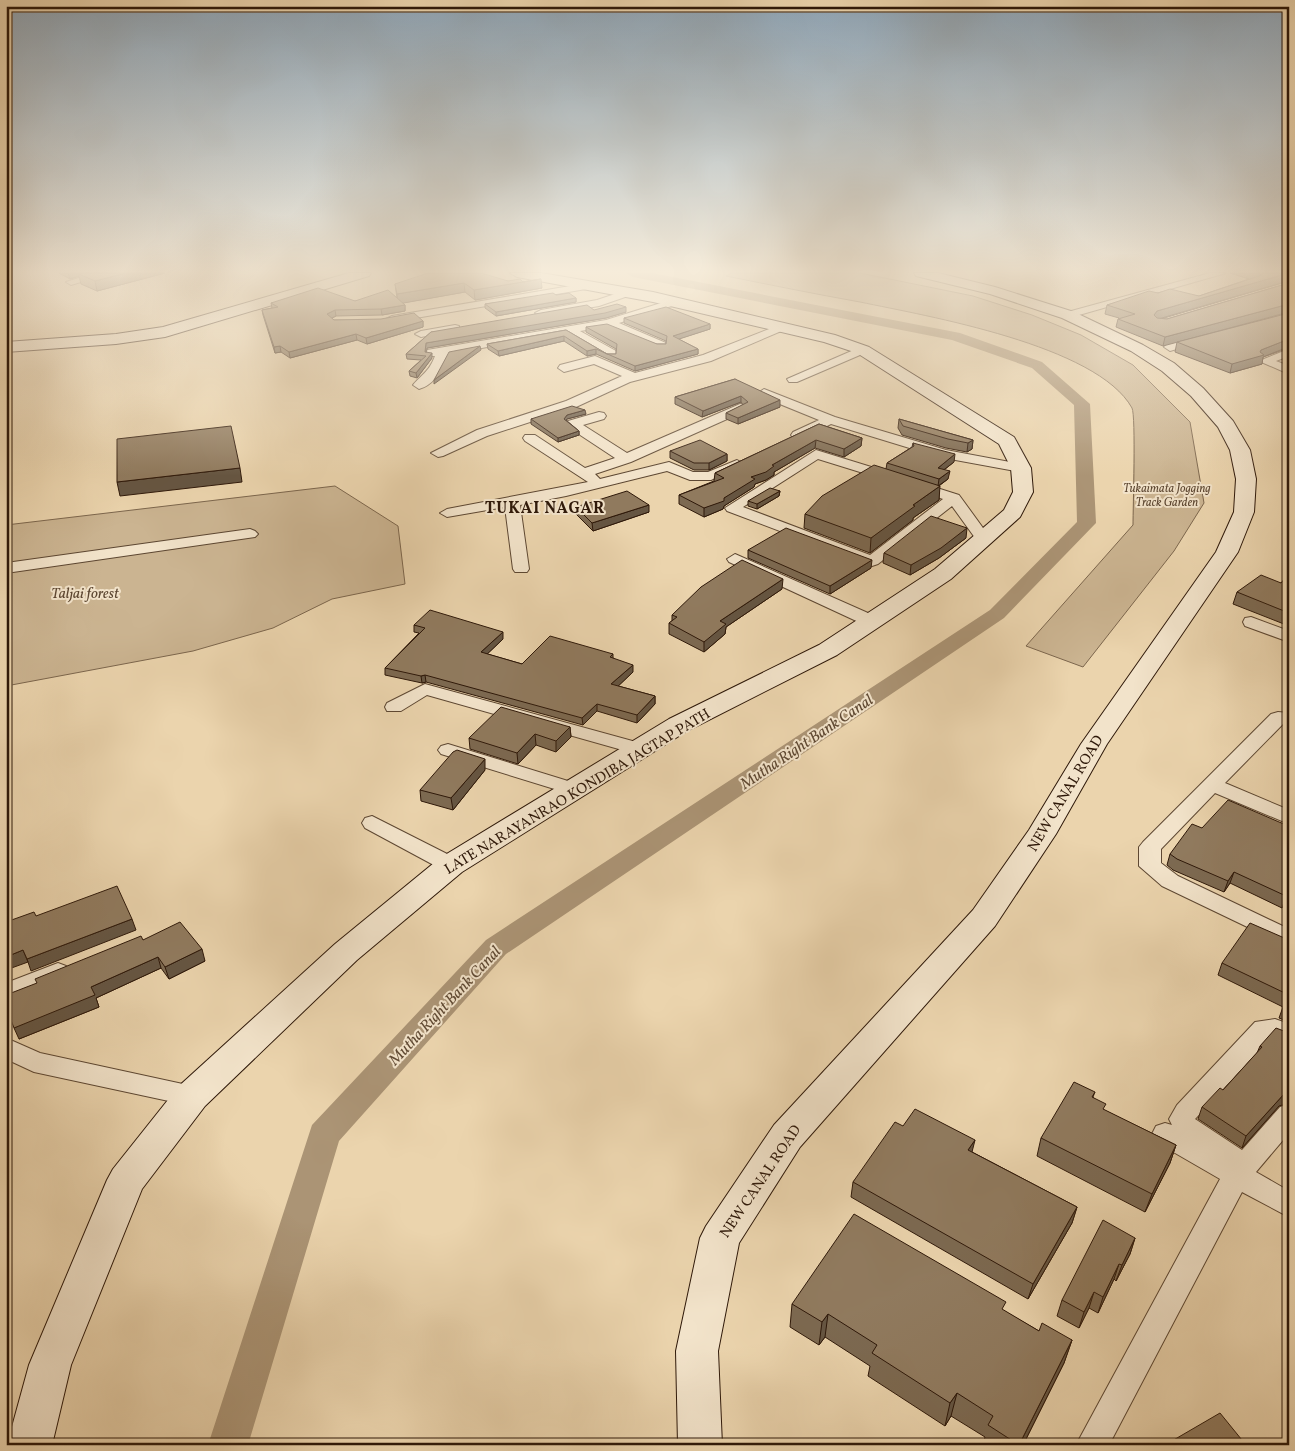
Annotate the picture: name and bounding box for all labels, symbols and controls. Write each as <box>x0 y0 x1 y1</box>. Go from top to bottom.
park label: Tukaimata Jogging Track Garden <box>1123 481 1211 511</box>
district label: TUKAI NAGAR <box>485 498 605 520</box>
park label: Taljai forest <box>51 584 120 605</box>
water label: Mutha Right Bank Canal <box>735 690 878 796</box>
street label: LATE NARAYANRAO KONDIBA JAGTAP PATH <box>441 704 715 880</box>
street label: NEW CANAL ROAD <box>1023 732 1109 856</box>
water label: Mutha Right Bank Canal <box>384 942 507 1072</box>
street label: NEW CANAL ROAD <box>715 1121 807 1243</box>

